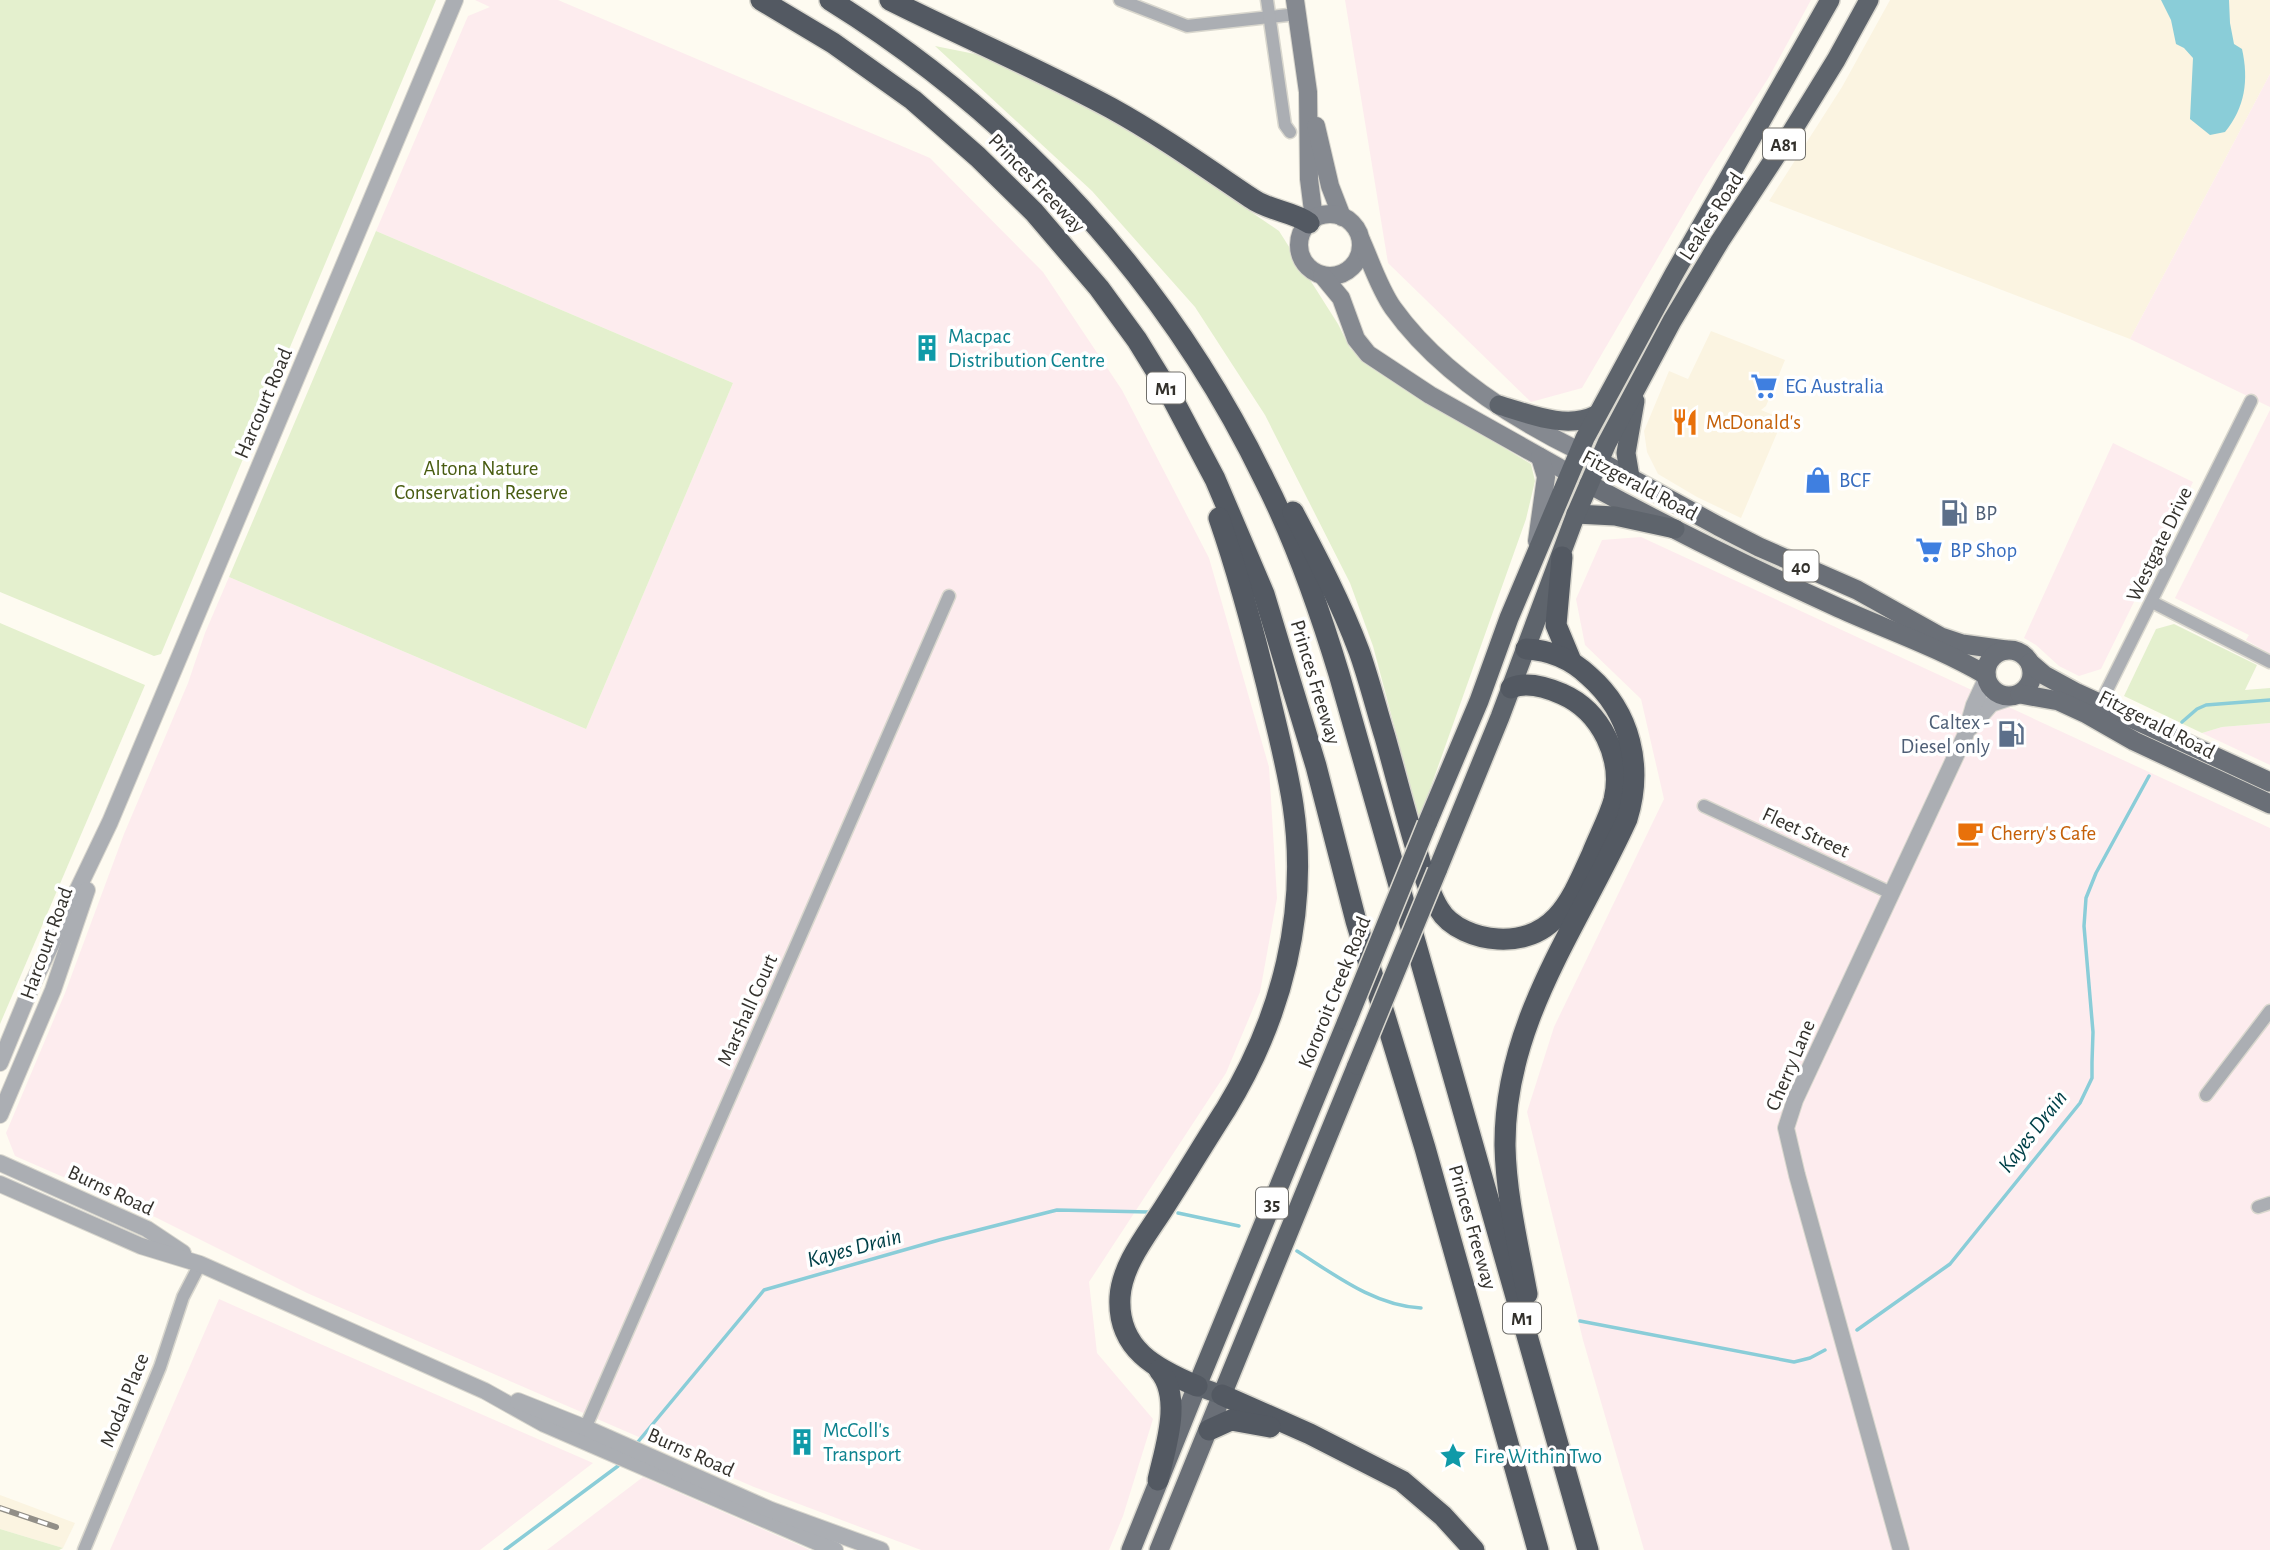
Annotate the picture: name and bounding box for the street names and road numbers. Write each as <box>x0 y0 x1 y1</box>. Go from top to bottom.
road number: A81 <box>1763 128 1805 160</box>
street label: Princes Freeway <box>984 130 1089 237</box>
street label: Leakes Road <box>1675 169 1747 264</box>
street label: Harcourt Road <box>231 345 296 462</box>
road number: M1 <box>1147 372 1185 404</box>
street label: Fitzgerald Road <box>1579 446 1701 525</box>
street label: Westgate Drive <box>2123 484 2196 605</box>
road number: 40 <box>1784 551 1818 582</box>
street label: Princes Freeway <box>1287 617 1344 747</box>
street label: Fitzgerald Road <box>2095 686 2218 763</box>
street label: Fleet Street <box>1759 803 1853 862</box>
street label: Harcourt Road <box>16 884 77 1002</box>
street label: Kororoit Creek Road <box>1294 913 1375 1071</box>
street label: Marshall Court <box>714 951 782 1069</box>
street label: Cherry Lane <box>1762 1017 1819 1114</box>
street label: Burns Road <box>64 1161 157 1220</box>
street label: Princes Freeway <box>1445 1162 1500 1292</box>
road number: 35 <box>1256 1188 1288 1218</box>
road number: M1 <box>1503 1302 1541 1334</box>
street label: Modal Place <box>96 1350 153 1450</box>
street label: Burns Road <box>644 1424 737 1481</box>

